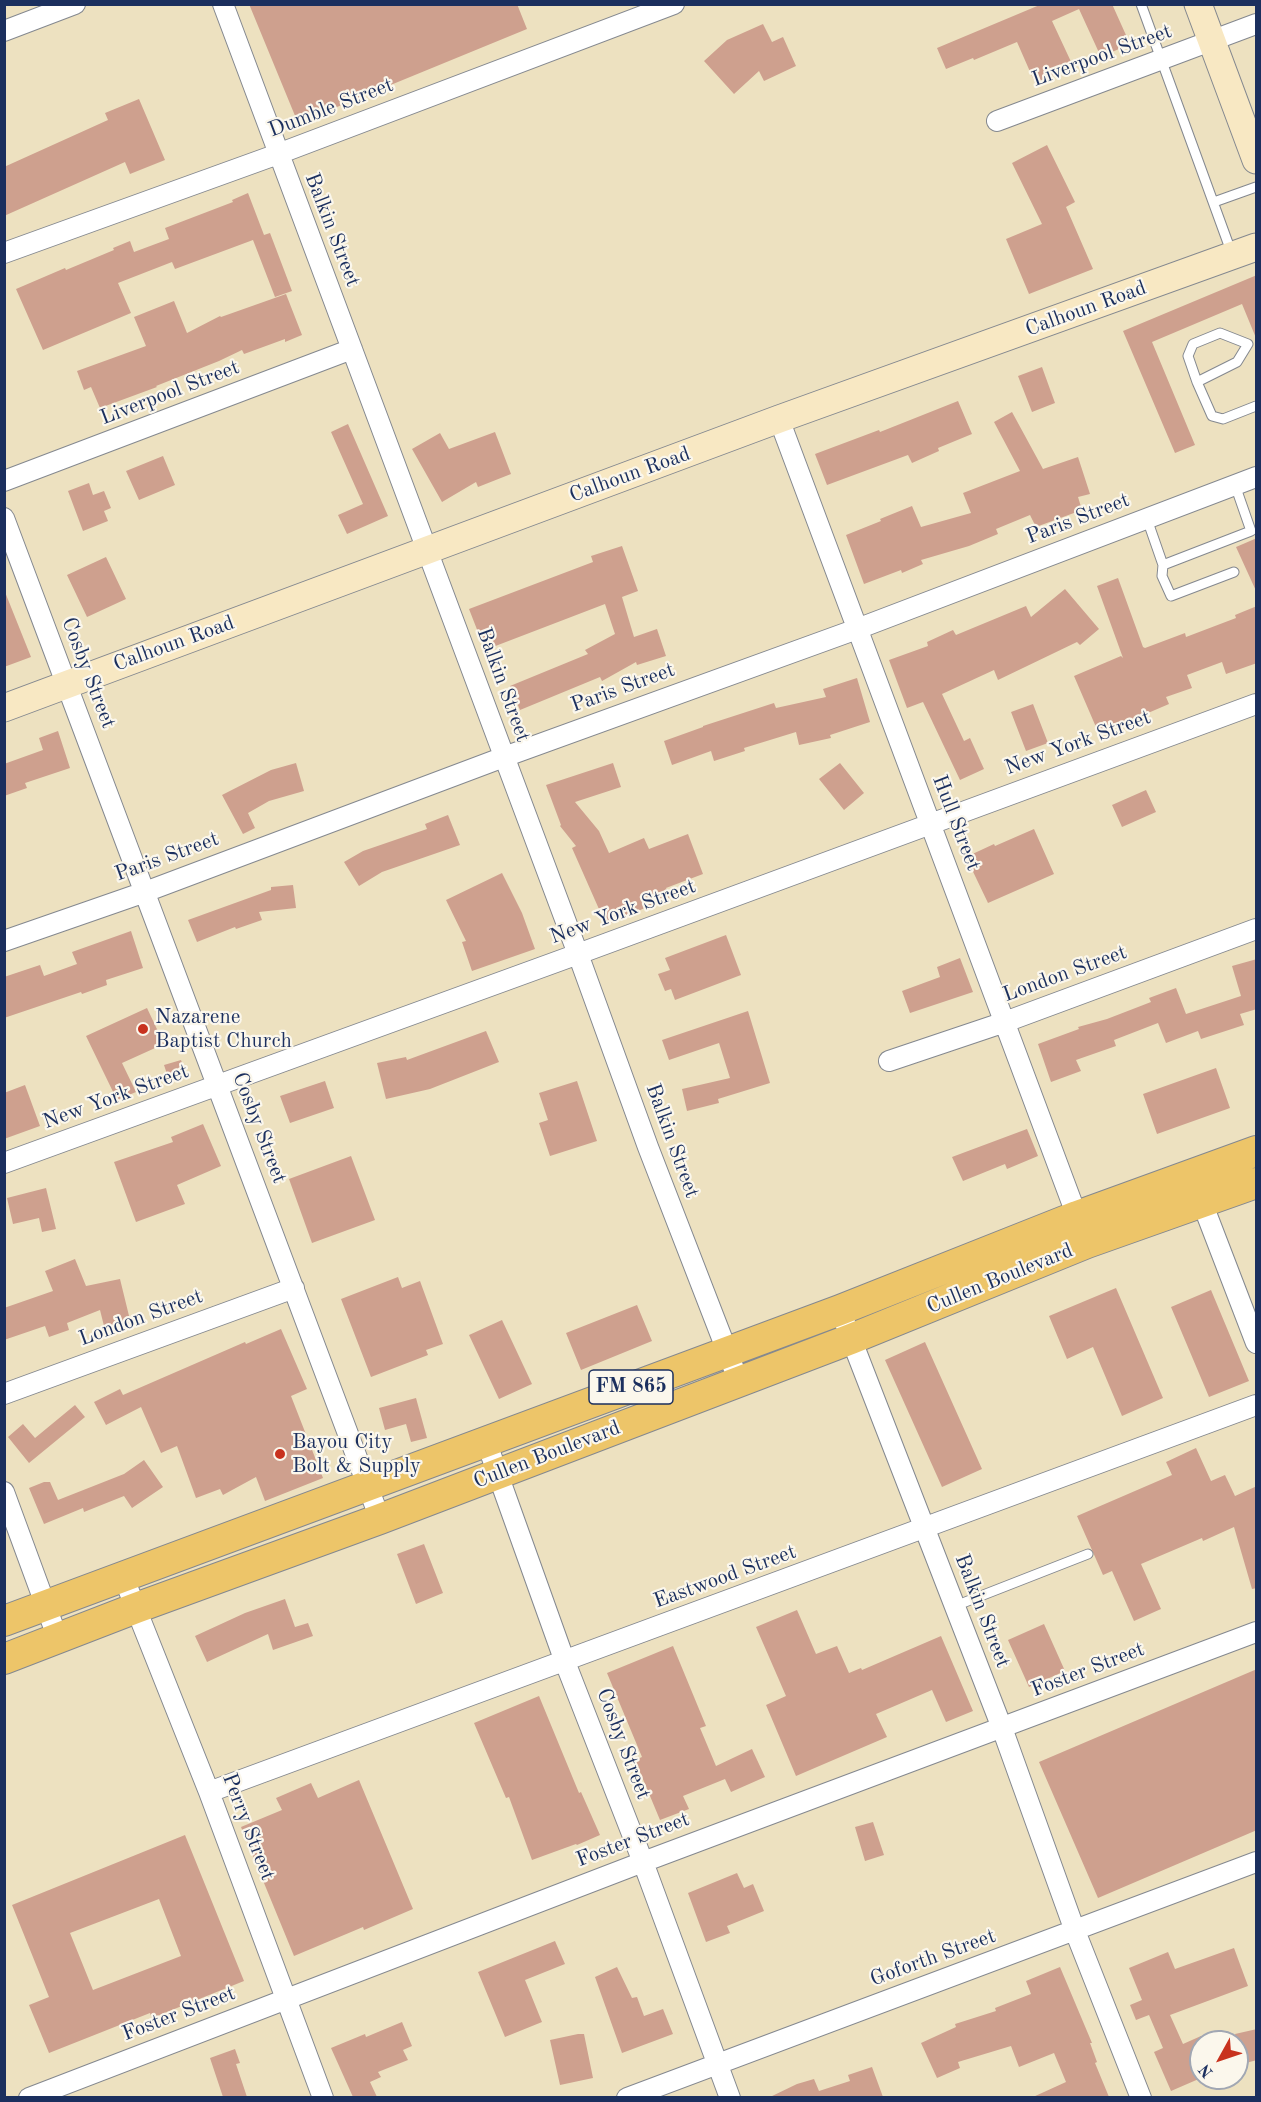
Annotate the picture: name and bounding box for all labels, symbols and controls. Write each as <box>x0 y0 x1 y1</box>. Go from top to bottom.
street label: Liverpool Street <box>1029 19 1175 93</box>
street label: Dumble Street <box>265 73 397 143</box>
street label: Balkin Street <box>299 169 365 291</box>
street label: Calhoun Road <box>1022 275 1150 343</box>
street label: Liverpool Street <box>97 355 243 431</box>
street label: Calhoun Road <box>566 441 694 509</box>
street label: Paris Street <box>1023 488 1133 550</box>
street label: Calhoun Road <box>110 610 238 678</box>
street label: Cosby Street <box>55 614 121 732</box>
street label: Balkin Street <box>471 624 535 746</box>
street label: Paris Street <box>568 658 678 718</box>
street label: New York Street <box>1002 705 1154 781</box>
street label: Hull Street <box>926 772 986 874</box>
street label: Paris Street <box>112 827 222 887</box>
street label: New York Street <box>547 874 699 950</box>
street label: London Street <box>1000 940 1130 1008</box>
place label: Nazarene Baptist Church <box>155 1004 292 1054</box>
marker: Nazarene Baptist Church <box>136 1022 150 1036</box>
street label: New York Street <box>40 1059 192 1135</box>
street label: Cosby Street <box>226 1069 292 1187</box>
street label: Balkin Street <box>640 1080 704 1202</box>
street label: Cullen Boulevard <box>923 1238 1077 1320</box>
street label: London Street <box>76 1284 206 1352</box>
road number: FM 865 <box>589 1370 673 1404</box>
street label: Cullen Boulevard <box>470 1415 624 1495</box>
place label: Bayou City Bolt & Supply <box>292 1429 421 1479</box>
marker: Bayou City Bolt & Supply <box>273 1447 287 1461</box>
street label: Eastwood Street <box>650 1540 800 1614</box>
street label: Balkin Street <box>949 1550 1015 1672</box>
street label: Foster Street <box>1028 1637 1148 1703</box>
street label: Cosby Street <box>590 1685 656 1803</box>
street label: Perry Street <box>216 1770 280 1884</box>
street label: Foster Street <box>573 1807 693 1873</box>
street label: Goforth Street <box>867 1924 999 1992</box>
street label: Foster Street <box>119 1981 239 2047</box>
north arrow <box>1189 2030 1249 2090</box>
text: N <box>1197 2060 1217 2080</box>

